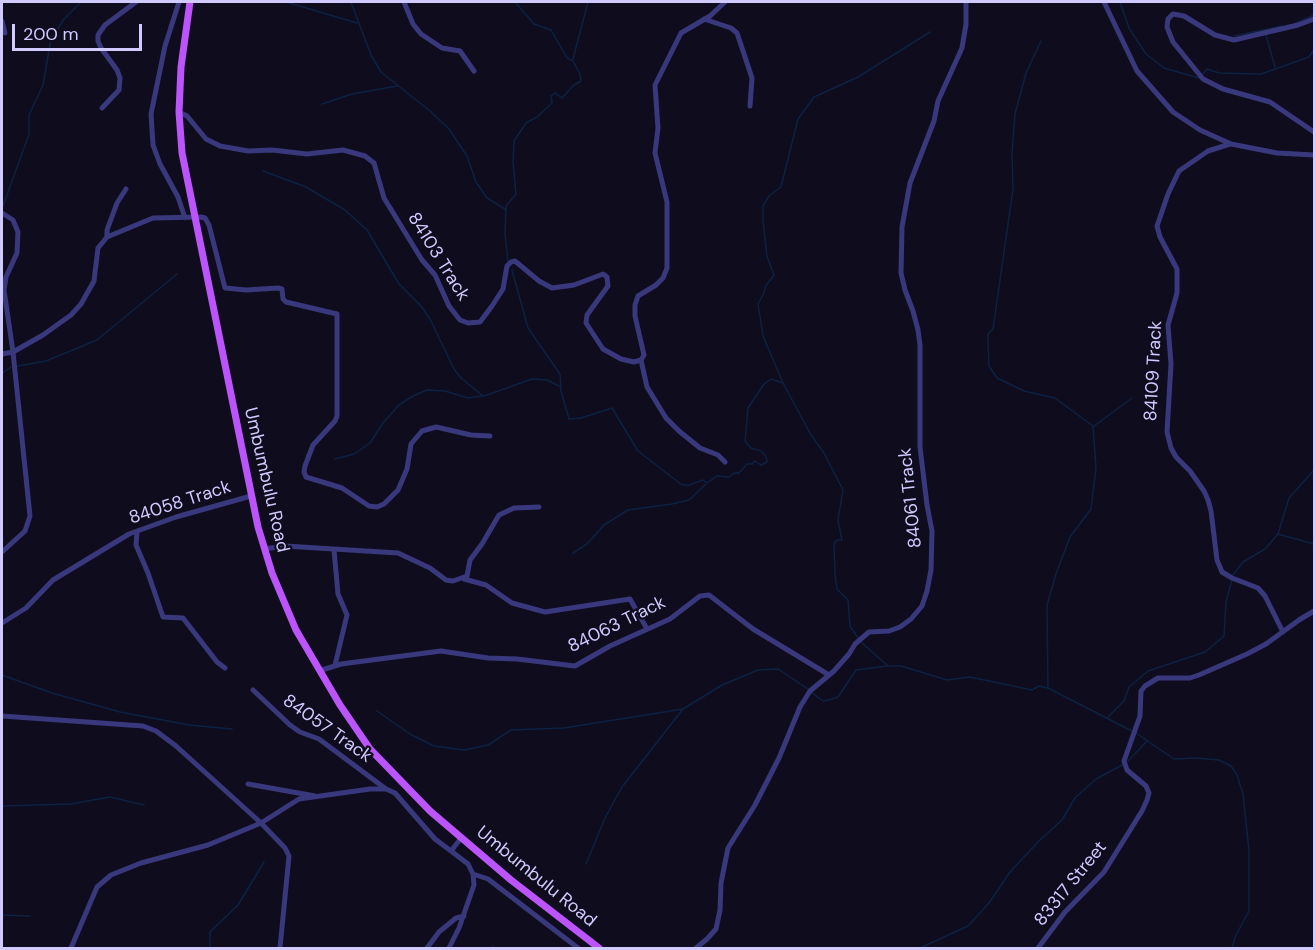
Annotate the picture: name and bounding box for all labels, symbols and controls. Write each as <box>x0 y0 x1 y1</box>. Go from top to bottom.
scale bar <box>15 12 146 50</box>
text: 200 m <box>23 22 79 46</box>
street label: 84103 Track <box>402 209 474 305</box>
street label: 84109 Track <box>1141 320 1167 422</box>
street label: Umbumbulu Road <box>239 405 293 555</box>
street label: 84061 Track <box>895 447 927 549</box>
street label: 84058 Track <box>126 476 234 530</box>
street label: 84063 Track <box>565 592 669 658</box>
street label: 84057 Track <box>278 690 376 768</box>
street label: Umbumbulu Road <box>472 822 600 932</box>
street label: 83317 Street <box>1030 837 1112 931</box>

